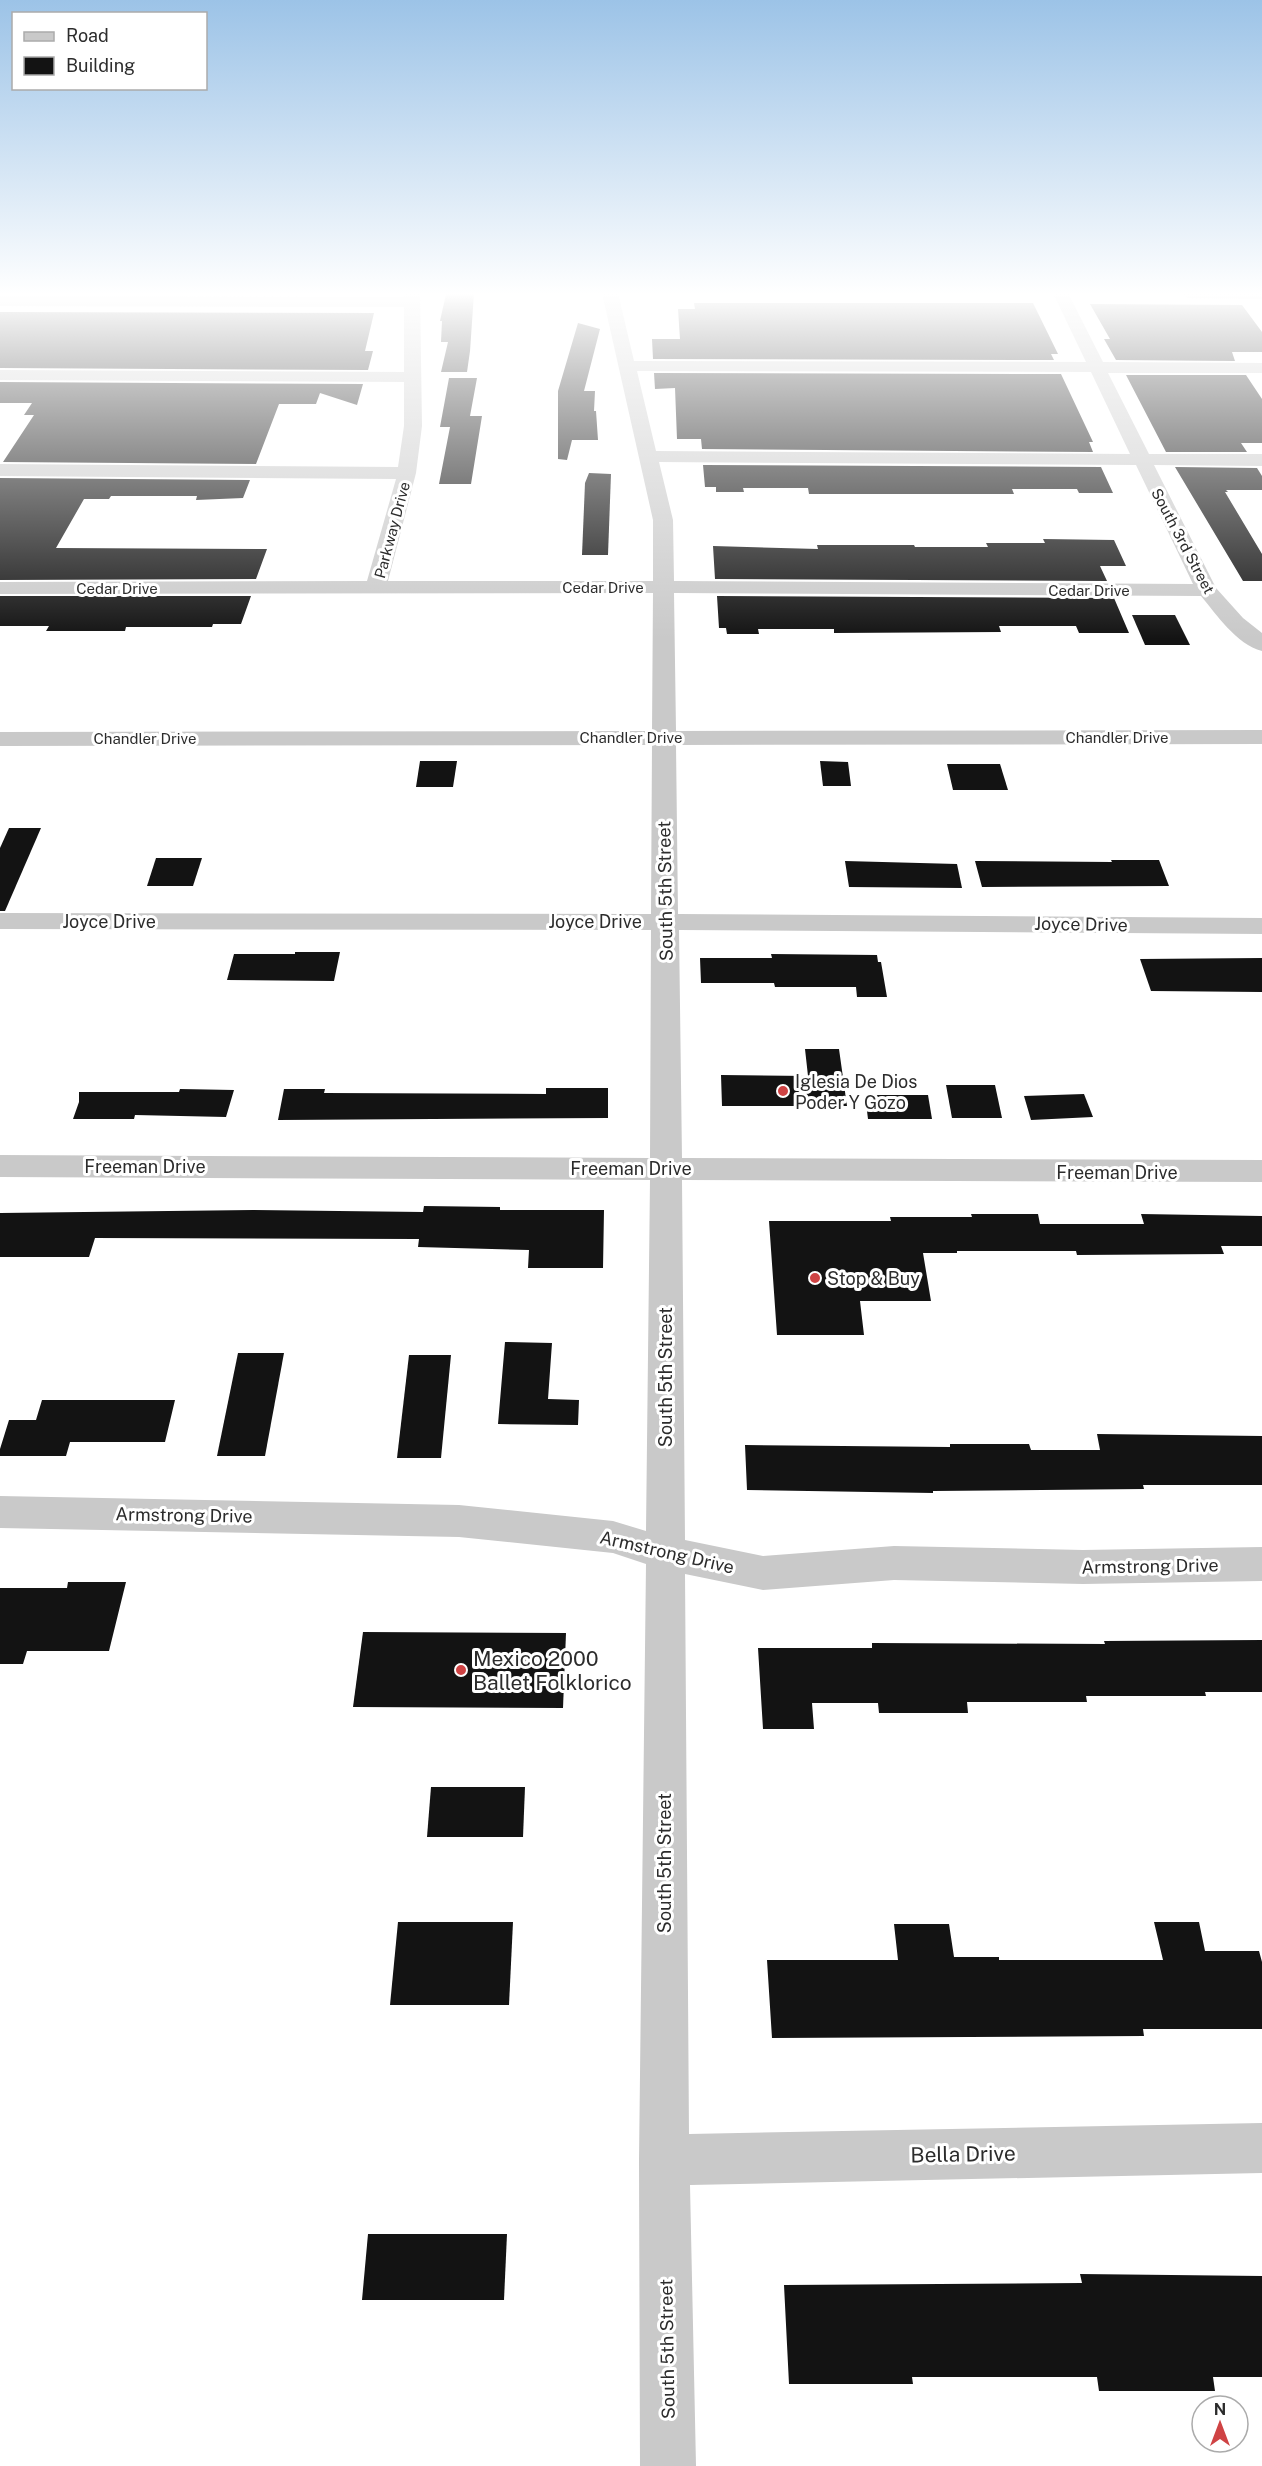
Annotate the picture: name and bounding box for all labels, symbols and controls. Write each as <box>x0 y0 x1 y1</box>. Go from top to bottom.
legend <box>12 12 207 90</box>
text: Road <box>66 25 109 46</box>
text: Building <box>66 55 135 76</box>
street label: Parkway Drive <box>371 480 413 580</box>
street label: South 3rd Street <box>1148 485 1218 597</box>
street label: Cedar Drive <box>562 579 644 596</box>
street label: Cedar Drive <box>76 580 158 597</box>
street label: Cedar Drive <box>1048 582 1130 599</box>
street label: Chandler Drive <box>579 729 683 746</box>
street label: Chandler Drive <box>1065 729 1169 746</box>
street label: Chandler Drive <box>93 730 197 747</box>
street label: South 5th Street <box>653 821 677 961</box>
street label: Joyce Drive <box>62 911 156 932</box>
street label: Joyce Drive <box>548 911 642 932</box>
street label: Joyce Drive <box>1034 913 1128 935</box>
place label: Iglesia De Dios Poder Y Gozo <box>795 1071 917 1113</box>
marker: Iglesia De Dios Poder Y Gozo <box>776 1084 790 1098</box>
street label: Freeman Drive <box>84 1156 206 1177</box>
street label: Freeman Drive <box>570 1158 692 1179</box>
street label: Freeman Drive <box>1056 1162 1178 1183</box>
place label: Stop & Buy <box>827 1268 920 1289</box>
marker: Stop & Buy <box>808 1271 822 1285</box>
street label: South 5th Street <box>655 1307 676 1447</box>
street label: Armstrong Drive <box>115 1503 253 1527</box>
street label: Armstrong Drive <box>598 1526 736 1578</box>
street label: Armstrong Drive <box>1081 1554 1219 1578</box>
place label: Mexico 2000 Ballet Folklorico <box>473 1646 632 1695</box>
marker: Mexico 2000 Ballet Folklorico <box>454 1663 468 1677</box>
street label: South 5th Street <box>654 1793 675 1933</box>
street label: Bella Drive <box>910 2141 1016 2167</box>
street label: South 5th Street <box>655 2279 679 2419</box>
north arrow <box>1190 2394 1250 2454</box>
text: N <box>1214 2400 1226 2419</box>

